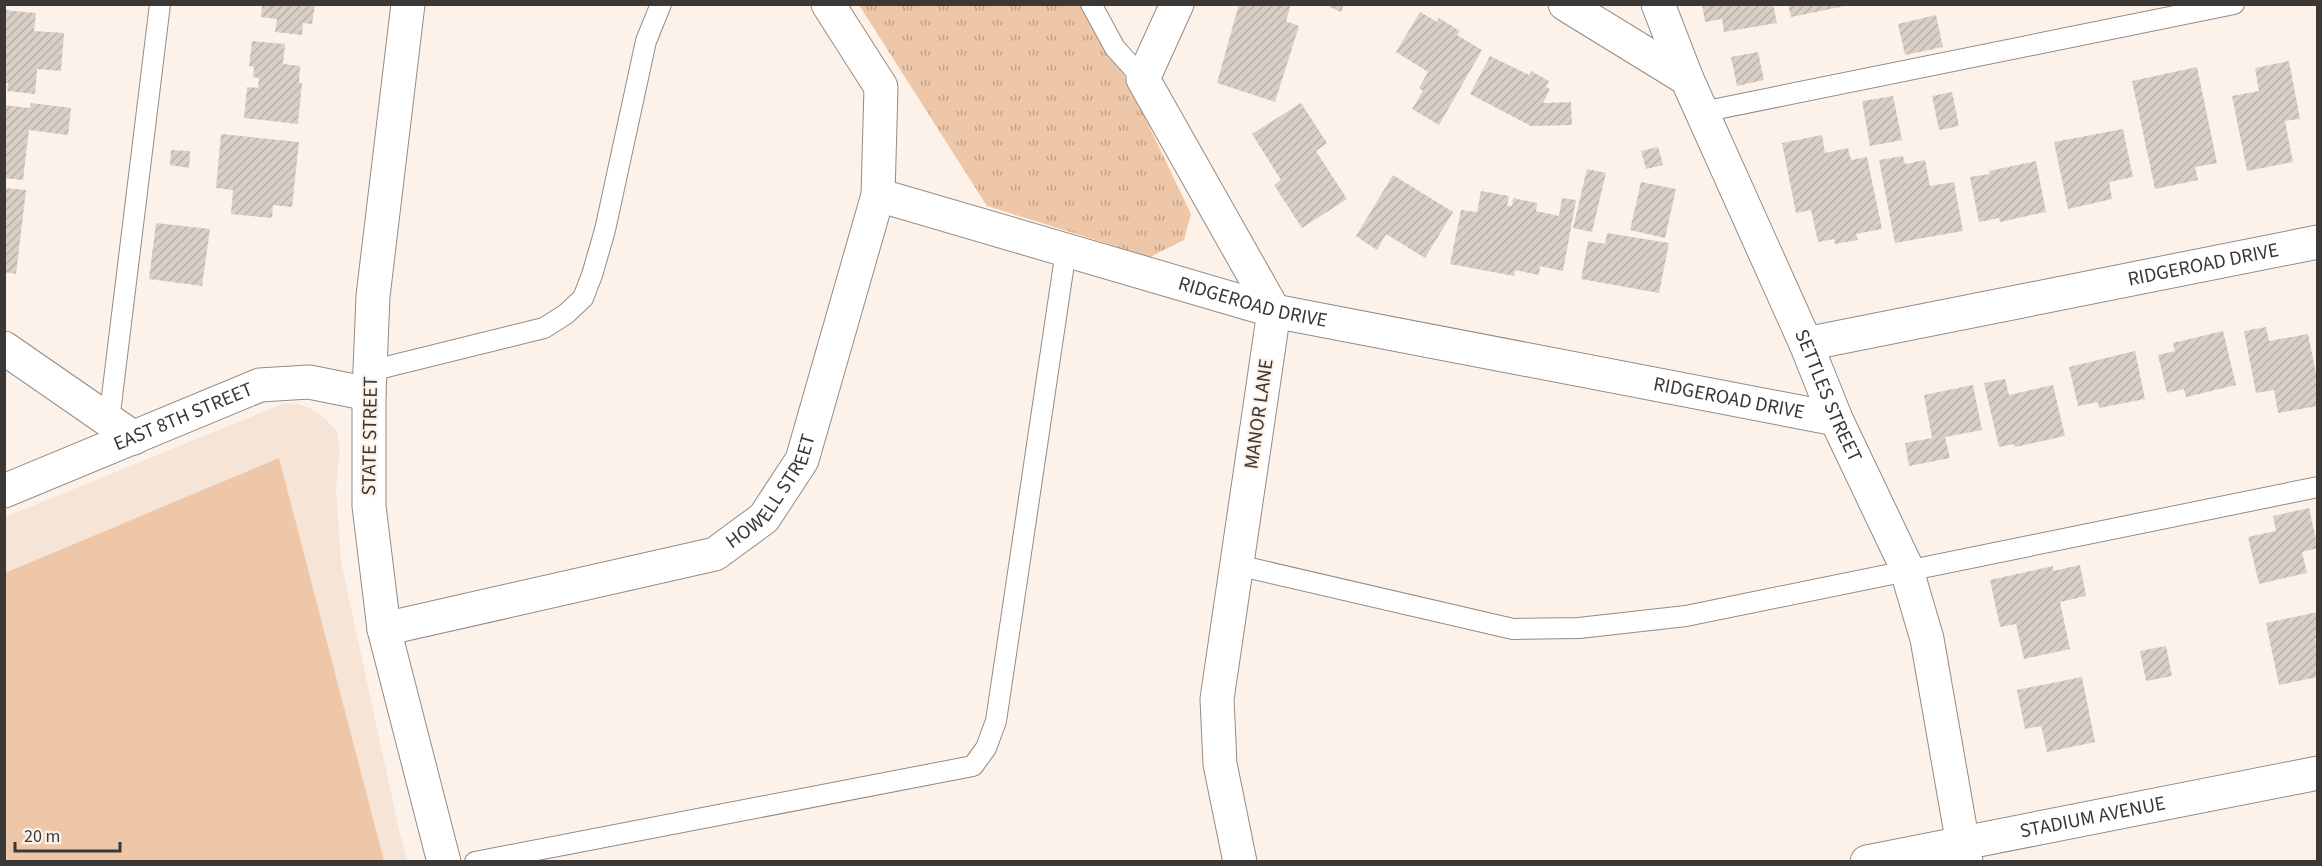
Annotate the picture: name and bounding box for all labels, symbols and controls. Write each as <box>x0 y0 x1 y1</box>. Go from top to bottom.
street label: RIDGEROAD DRIVE <box>2125 236 2281 294</box>
street label: RIDGEROAD DRIVE <box>1175 270 1330 335</box>
street label: SETTLES STREET <box>1787 325 1869 467</box>
street label: MANOR LANE <box>1237 357 1281 471</box>
street label: RIDGEROAD DRIVE <box>1651 370 1807 427</box>
street label: EAST 8TH STREET <box>109 375 257 458</box>
street label: STATE STREET <box>355 376 385 496</box>
street label: HOWELL STREET <box>720 430 823 556</box>
street label: STADIUM AVENUE <box>2017 789 2168 846</box>
scale bar <box>15 815 120 853</box>
text: 20 m <box>24 824 60 849</box>

